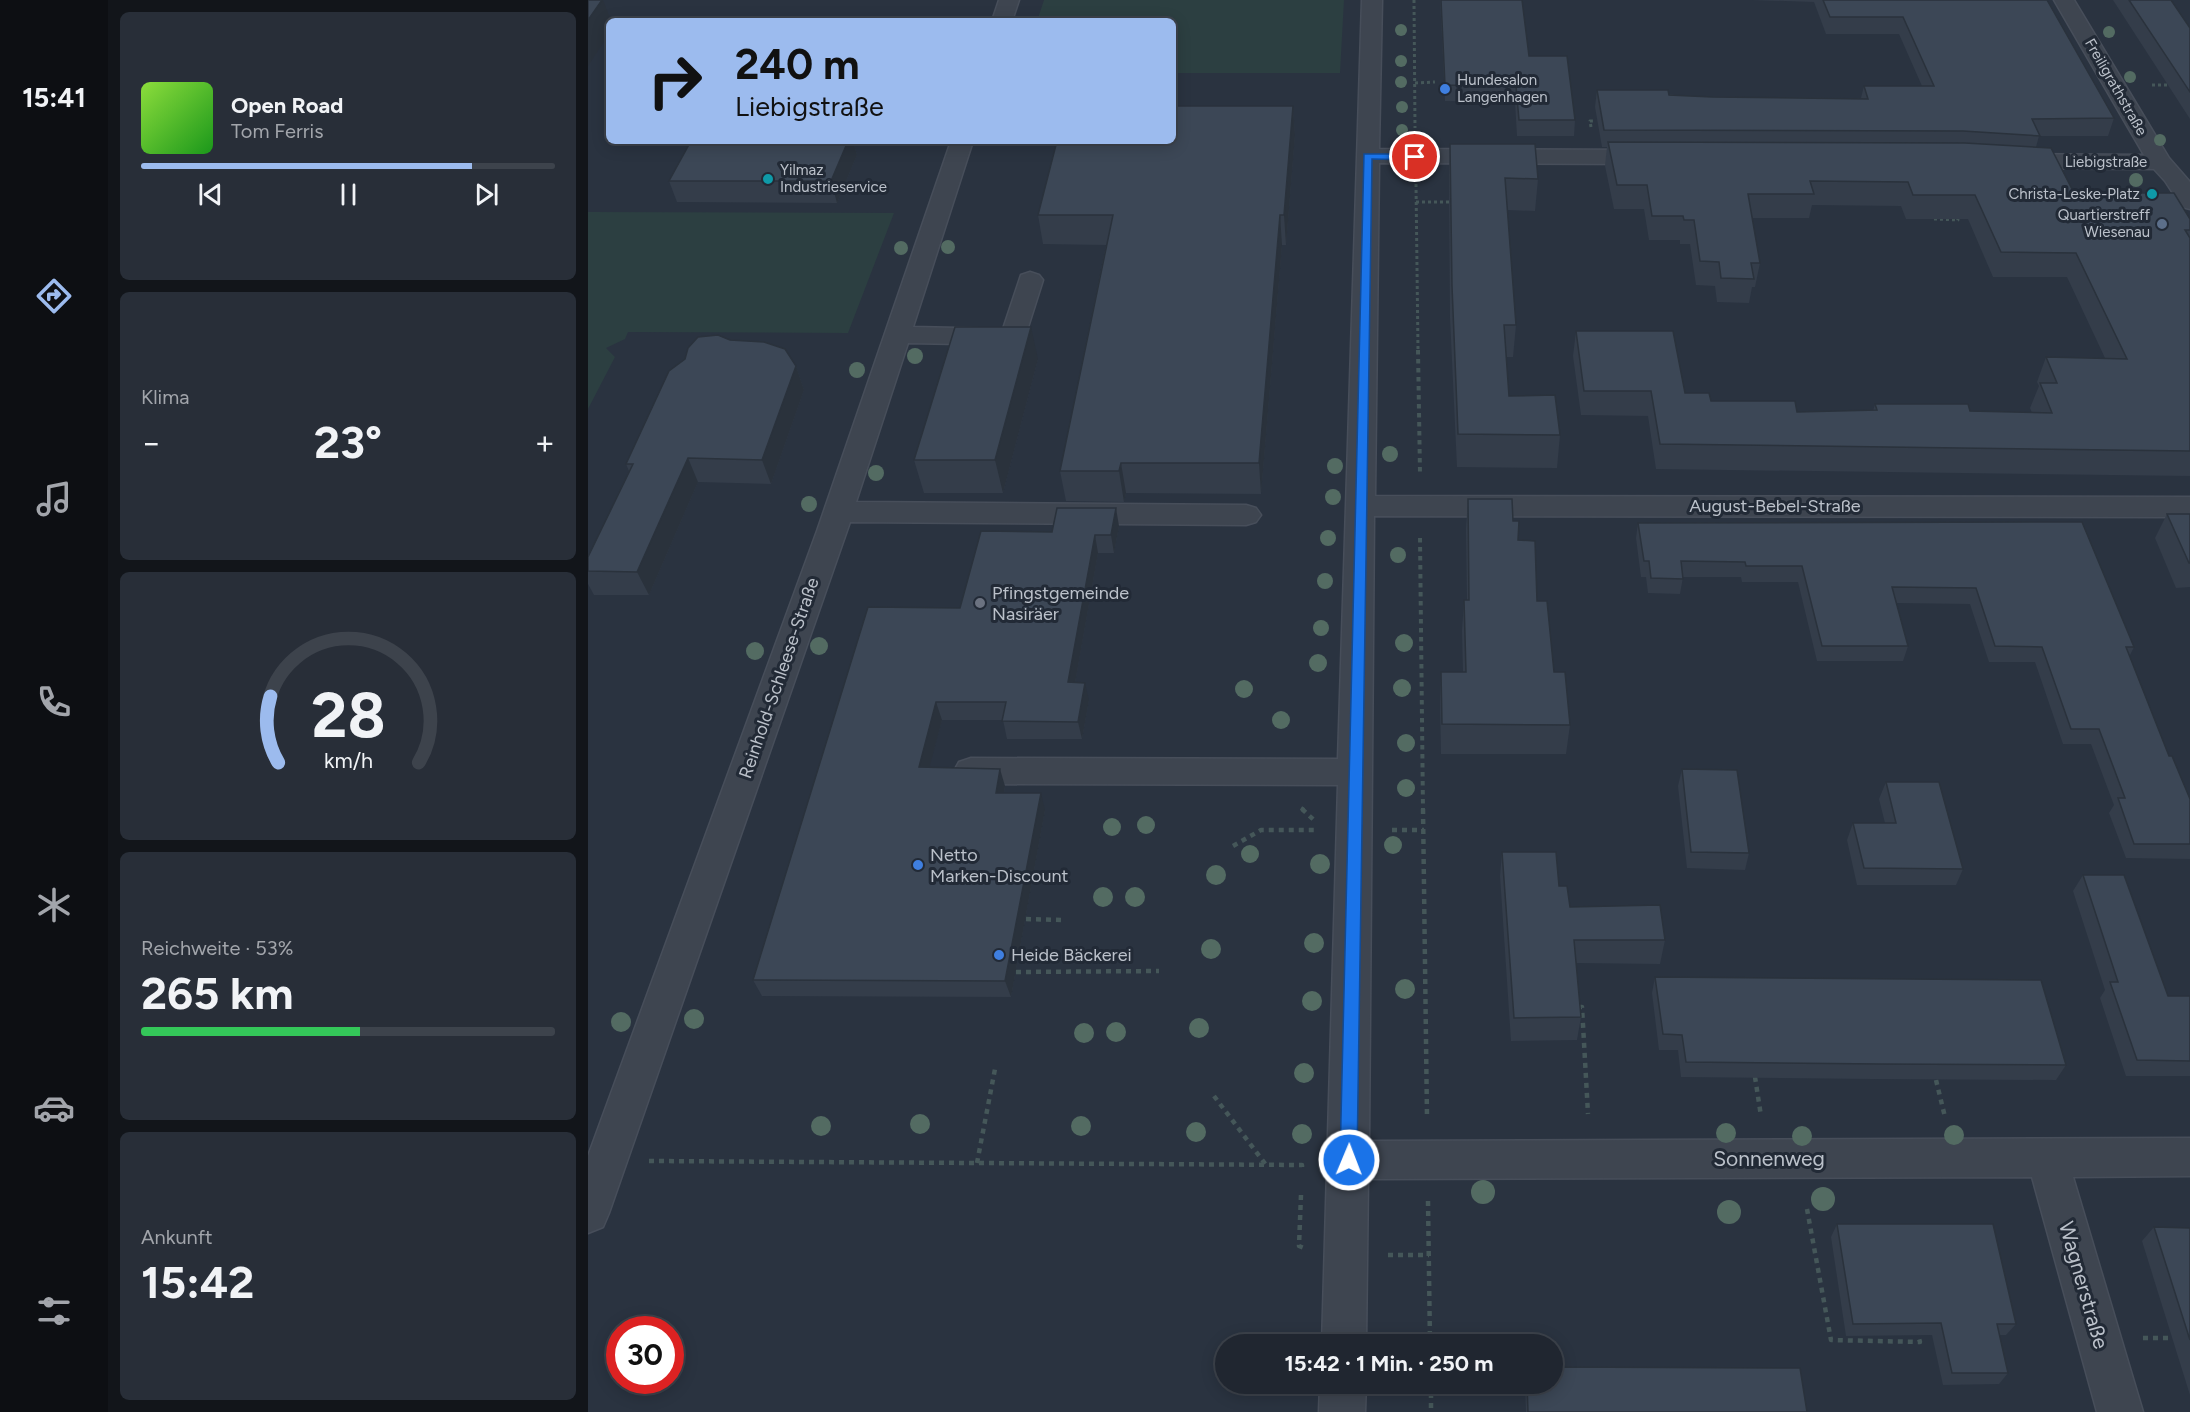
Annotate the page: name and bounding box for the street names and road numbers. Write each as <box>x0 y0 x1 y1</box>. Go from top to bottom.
street label: Freiligrathstraße <box>2081 35 2151 139</box>
street label: Liebigstraße <box>2065 153 2147 171</box>
street label: August-Bebel-Straße <box>1689 495 1861 517</box>
street label: Reinhold-Schleese-Straße <box>734 574 824 781</box>
street label: Sonnenweg <box>1713 1146 1825 1171</box>
street label: Wagnerstraße <box>2054 1218 2114 1352</box>

